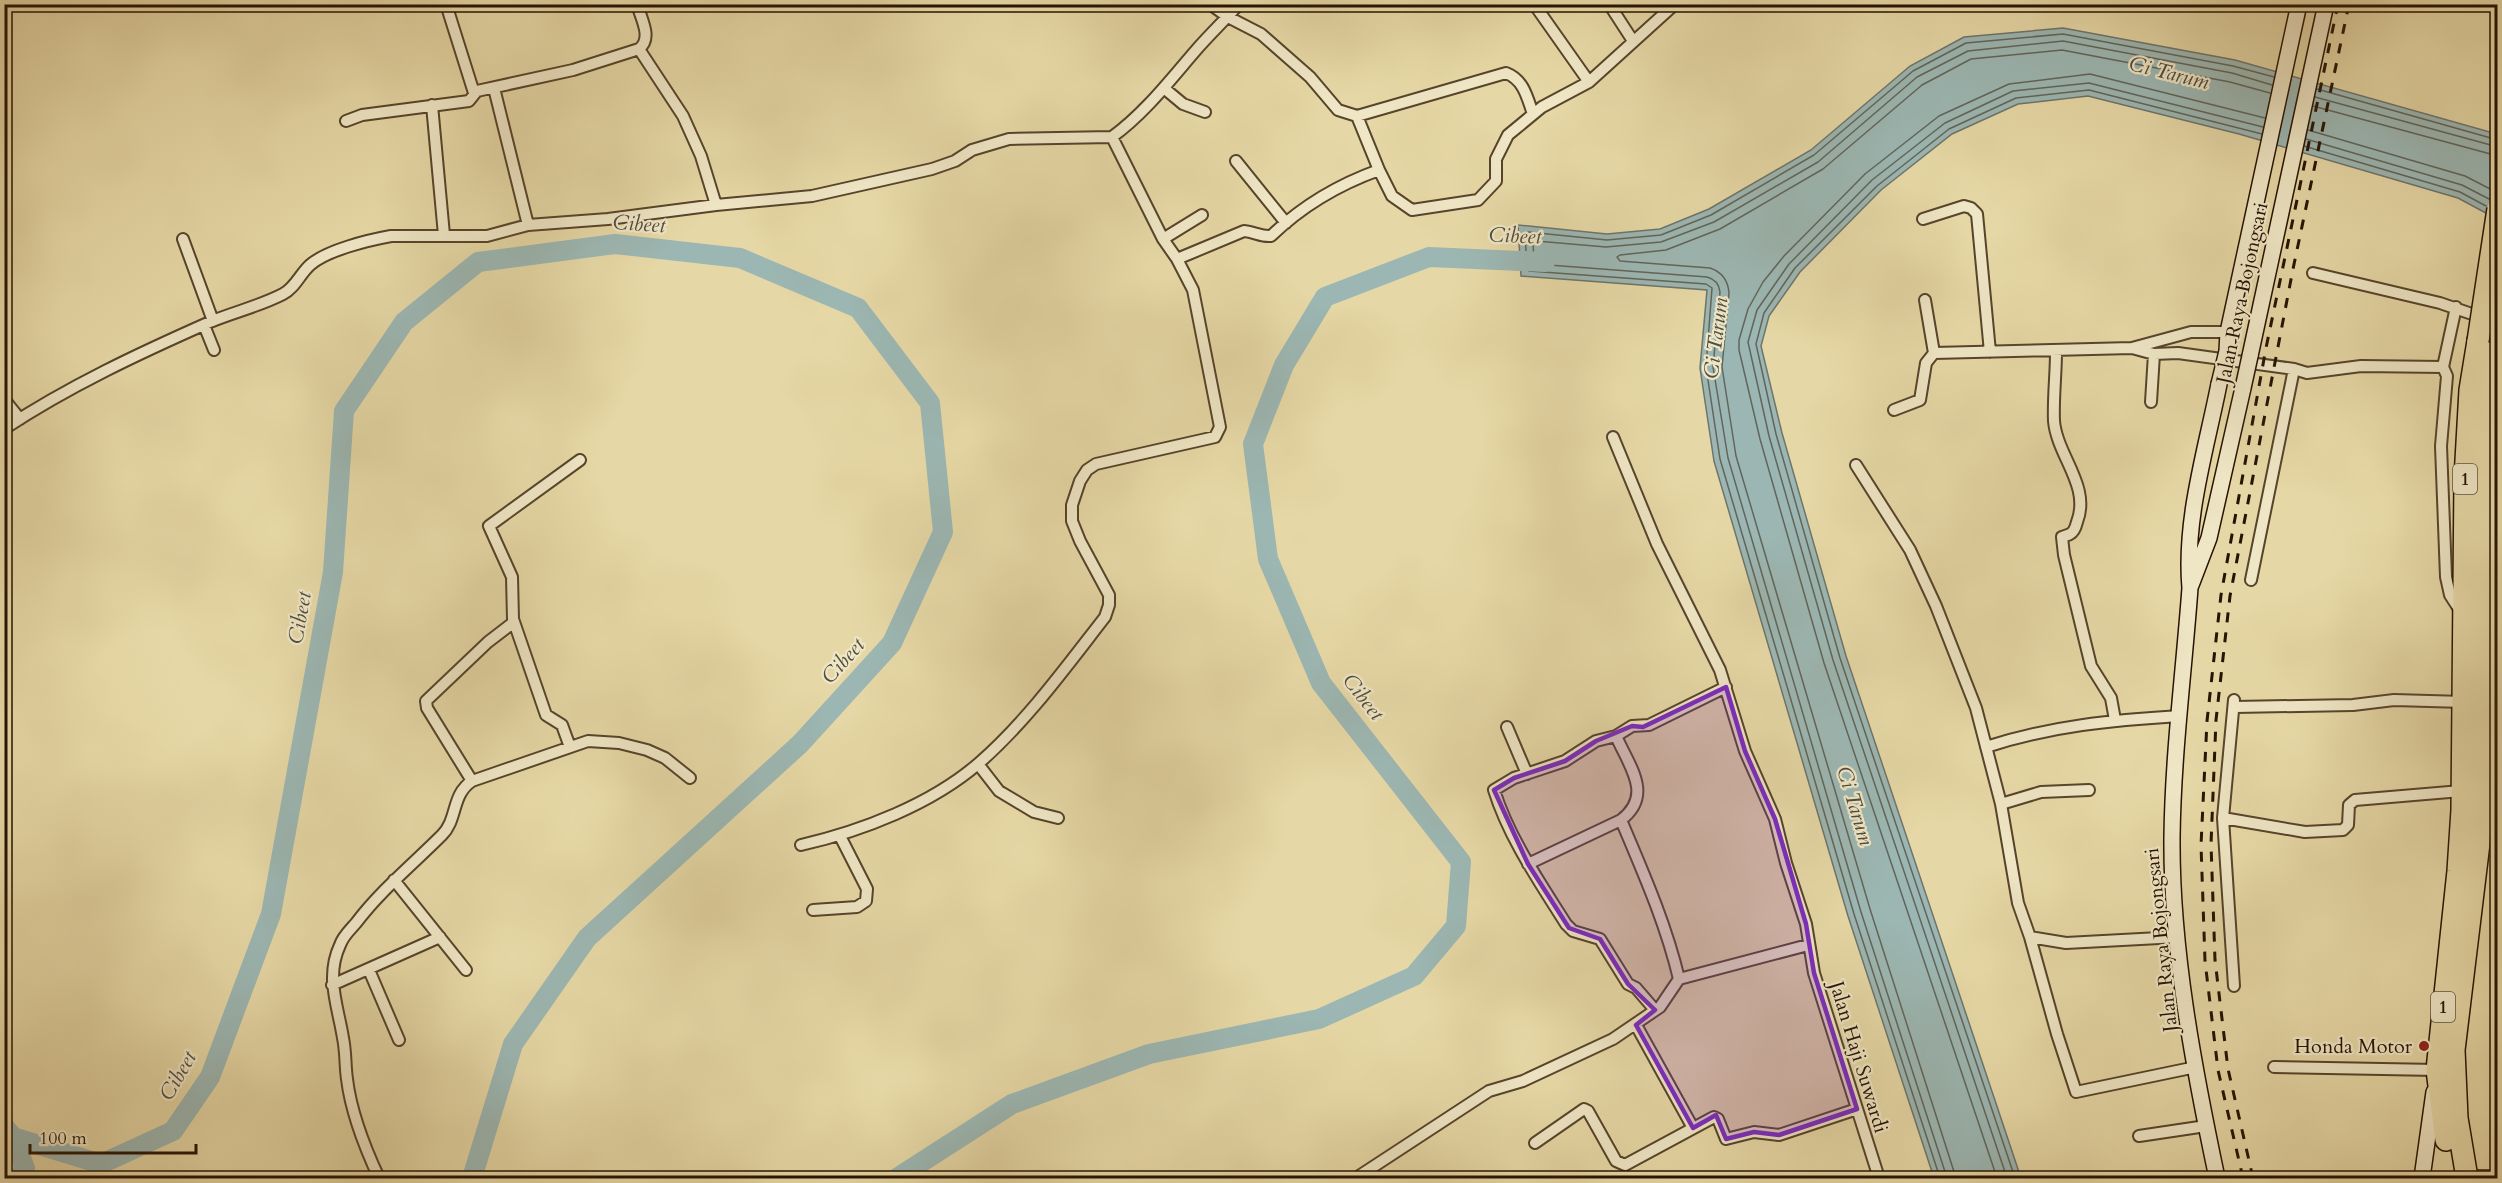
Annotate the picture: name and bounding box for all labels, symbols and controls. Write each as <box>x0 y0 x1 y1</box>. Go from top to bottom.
water label: Ci Tarum <box>2126 49 2212 97</box>
street label: Jalan Raya Bojongsari <box>2209 200 2274 389</box>
water label: Cibeet <box>612 208 667 240</box>
water label: Cibeet <box>1488 221 1543 251</box>
water label: Ci Tarum <box>1697 295 1735 380</box>
road number: 1 <box>2453 464 2477 494</box>
water label: Cibeet <box>281 588 319 646</box>
water label: Cibeet <box>815 631 872 690</box>
water label: Cibeet <box>1335 667 1391 728</box>
water label: Ci Tarum <box>1829 763 1881 849</box>
street label: Jalan Raya Bojongsari <box>2138 846 2184 1036</box>
street label: Jalan Haji Suwardi <box>1822 975 1895 1136</box>
road number: 1 <box>2431 992 2455 1022</box>
place label: Honda Motor <box>2294 1033 2413 1060</box>
marker: Honda Motor <box>2417 1039 2431 1053</box>
water label: Cibeet <box>152 1045 204 1106</box>
scale bar <box>30 1117 196 1155</box>
text: 100 m <box>39 1126 87 1151</box>

